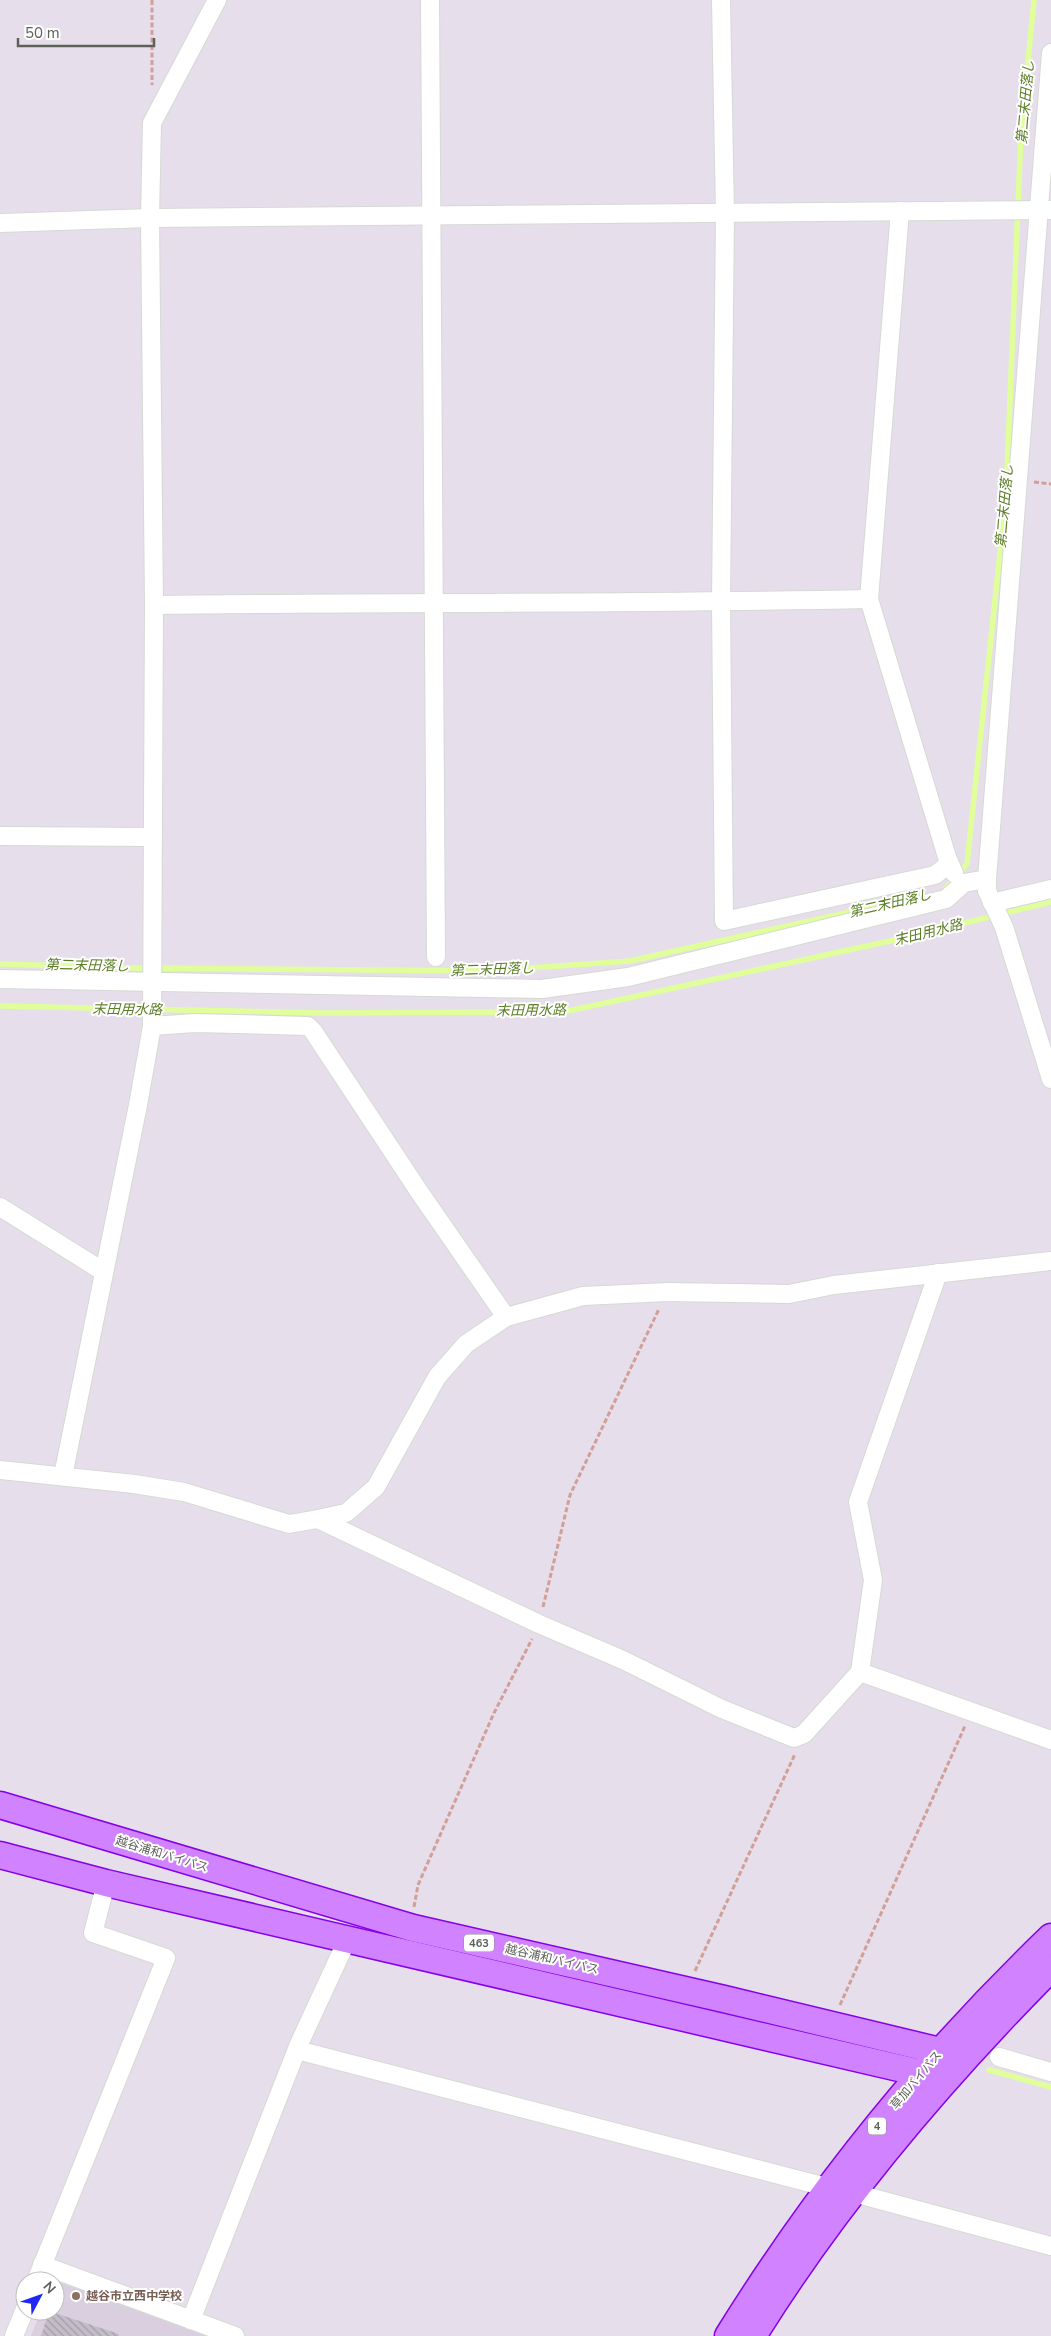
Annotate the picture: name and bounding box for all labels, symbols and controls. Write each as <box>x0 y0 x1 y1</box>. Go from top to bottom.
scale bar <box>18 15 154 47</box>
text: 50 m <box>25 23 60 43</box>
water label: 第二末田落し <box>1012 59 1039 145</box>
water label: 第二末田落し <box>991 463 1018 549</box>
water label: 第二末田落し <box>847 885 933 922</box>
water label: 末田用水路 <box>892 915 965 950</box>
water label: 第二末田落し <box>45 955 129 976</box>
water label: 第二末田落し <box>450 959 534 980</box>
water label: 末田用水路 <box>92 999 163 1020</box>
water label: 末田用水路 <box>496 1000 567 1021</box>
street label: 越谷浦和バイパス <box>114 1832 210 1876</box>
road number: 463 <box>464 1935 494 1952</box>
street label: 越谷浦和バイパス <box>504 1940 600 1978</box>
street label: 草加バイパス <box>887 2047 945 2113</box>
road number: 4 <box>868 2118 886 2134</box>
north arrow <box>15 2271 65 2321</box>
text: N <box>39 2278 60 2298</box>
place label: 越谷市立西中学校 <box>86 2288 182 2304</box>
marker: 越谷市立西中学校 <box>70 2290 82 2302</box>

